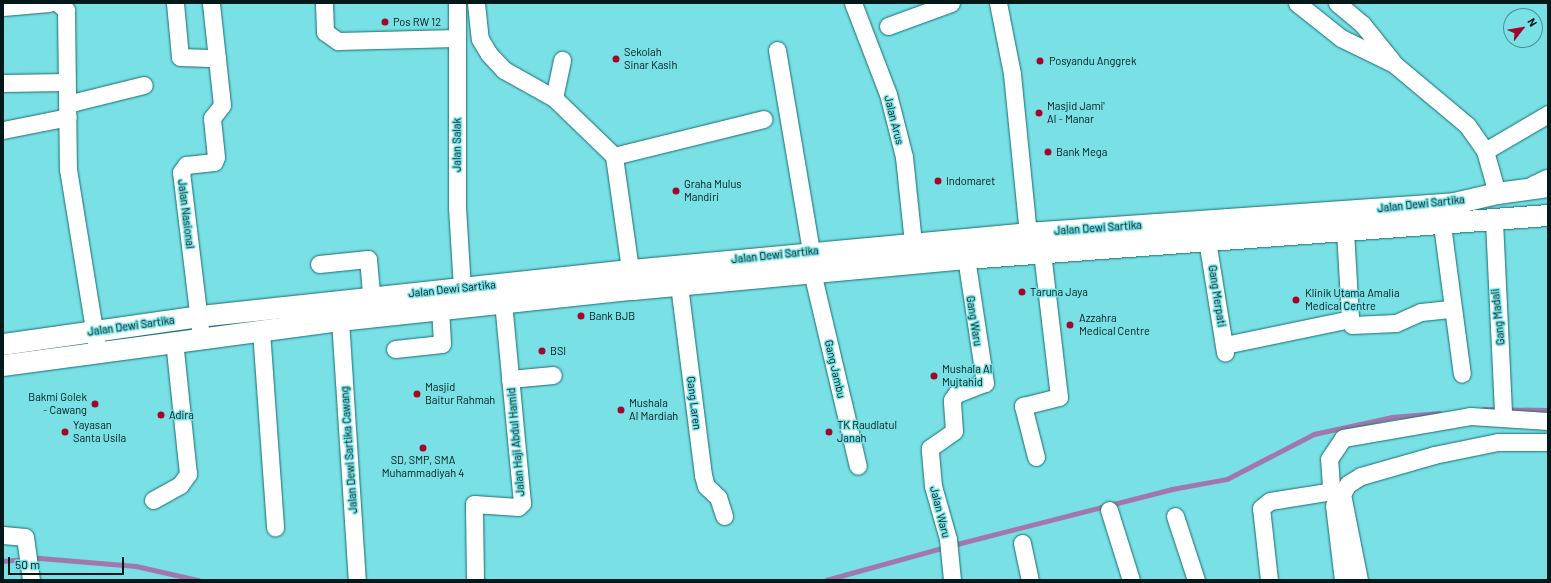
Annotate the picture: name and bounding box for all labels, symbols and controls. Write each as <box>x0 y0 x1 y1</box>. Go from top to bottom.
north arrow <box>1503 8 1543 48</box>
place label: Pos RW 12 <box>393 15 441 29</box>
text: N <box>1525 16 1540 29</box>
marker: Pos RW 12 <box>380 17 390 27</box>
place label: Sekolah Sinar Kasih <box>624 46 677 72</box>
marker: Sekolah Sinar Kasih <box>611 54 621 64</box>
place label: Posyandu Anggrek <box>1049 54 1136 68</box>
marker: Posyandu Anggrek <box>1034 55 1046 67</box>
street label: Jalan Arus <box>882 94 906 146</box>
place label: Masjid Jami' Al - Manar <box>1047 100 1105 126</box>
marker: Masjid Jami' Al - Manar <box>1034 108 1044 118</box>
street label: Jalan Salak <box>450 118 464 172</box>
place label: Bank Mega <box>1056 145 1107 159</box>
marker: Bank Mega <box>1043 147 1053 157</box>
place label: Indomaret <box>946 174 995 188</box>
marker: Indomaret <box>933 176 943 186</box>
place label: Graha Mulus Mandiri <box>684 178 742 204</box>
street label: Jalan Nasional <box>175 179 197 249</box>
marker: Graha Mulus Mandiri <box>671 186 681 196</box>
street label: Jalan Dewi Sartika <box>1377 193 1465 215</box>
street label: Jalan Dewi Sartika <box>1054 218 1142 238</box>
street label: Jalan Dewi Sartika <box>731 244 819 266</box>
street label: Gang Merpati <box>1206 264 1228 328</box>
street label: Jalan Dewi Sartika <box>408 278 496 300</box>
place label: Taruna Jaya <box>1030 285 1088 299</box>
marker: Taruna Jaya <box>1017 287 1027 297</box>
place label: Klinik Utama Amalia Medical Centre <box>1305 287 1400 313</box>
street label: Gang Madali <box>1488 288 1508 346</box>
marker: Klinik Utama Amalia Medical Centre <box>1290 294 1302 306</box>
street label: Gang Waru <box>963 295 985 347</box>
place label: Bank BJB <box>589 309 635 323</box>
marker: Bank BJB <box>576 311 586 321</box>
place label: Azzahra Medical Centre <box>1079 312 1150 338</box>
street label: Jalan Dewi Sartika <box>87 313 175 339</box>
marker: Azzahra Medical Centre <box>1064 319 1076 331</box>
street label: Gang Jambu <box>822 339 848 399</box>
place label: BSI <box>550 344 566 358</box>
marker: BSI <box>537 346 547 356</box>
place label: Mushala Al Mujtahid <box>942 363 992 389</box>
marker: Mushala Al Mujtahid <box>929 371 939 381</box>
street label: Gang Laren <box>684 375 704 431</box>
place label: Masjid Baitur Rahmah <box>425 381 495 407</box>
street label: Jalan Dewi Sartika Cawang <box>338 386 360 514</box>
street label: Jalan Haji Abdul Hamid <box>505 387 527 497</box>
marker: Masjid Baitur Rahmah <box>412 389 422 399</box>
place label: Bakmi Golek - Cawang <box>28 391 87 417</box>
place label: Mushala Al Mardiah <box>629 397 678 423</box>
marker: Bakmi Golek - Cawang <box>90 399 100 409</box>
marker: Mushala Al Mardiah <box>616 405 626 415</box>
place label: Adira <box>169 408 194 422</box>
marker: Adira <box>156 410 166 420</box>
place label: Yayasan Santa Usila <box>73 419 126 445</box>
place label: TK Raudlatul Janah <box>837 419 897 445</box>
marker: Yayasan Santa Usila <box>60 427 70 437</box>
marker: TK Raudlatul Janah <box>824 427 834 437</box>
marker: SD, SMP, SMA Muhammadiyah 4 <box>418 443 428 453</box>
place label: SD, SMP, SMA Muhammadiyah 4 <box>382 454 464 480</box>
street label: Jalan Waru <box>927 485 953 539</box>
scale bar <box>10 549 126 575</box>
text: 50 m <box>15 557 40 571</box>

